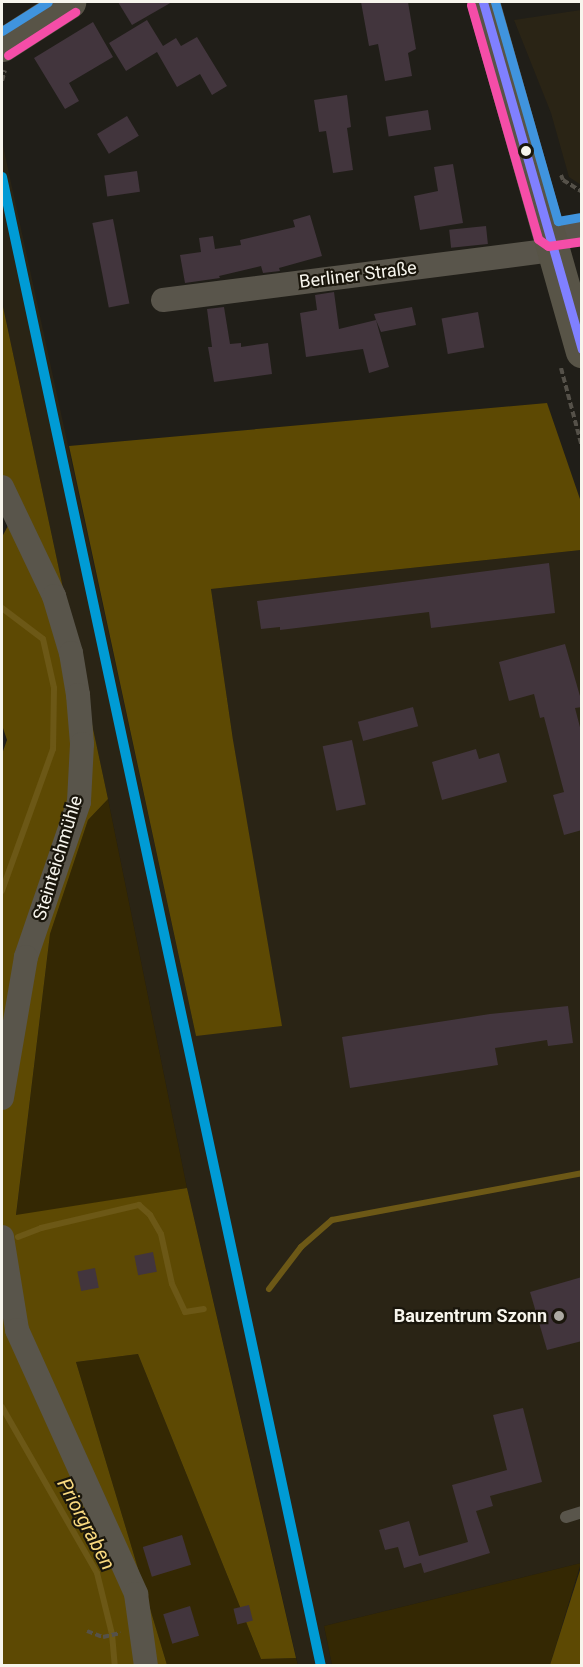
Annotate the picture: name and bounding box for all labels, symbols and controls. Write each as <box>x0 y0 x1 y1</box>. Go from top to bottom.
unlabelled marker <box>520 145 532 157</box>
street label: Berliner Straße <box>298 257 418 293</box>
street label: Steinteichmühle <box>29 793 87 923</box>
place label: Bauzentrum Szonn <box>394 1305 547 1327</box>
marker: Bauzentrum Szonn <box>552 1309 566 1323</box>
water label: Priorgraben <box>52 1474 120 1574</box>

